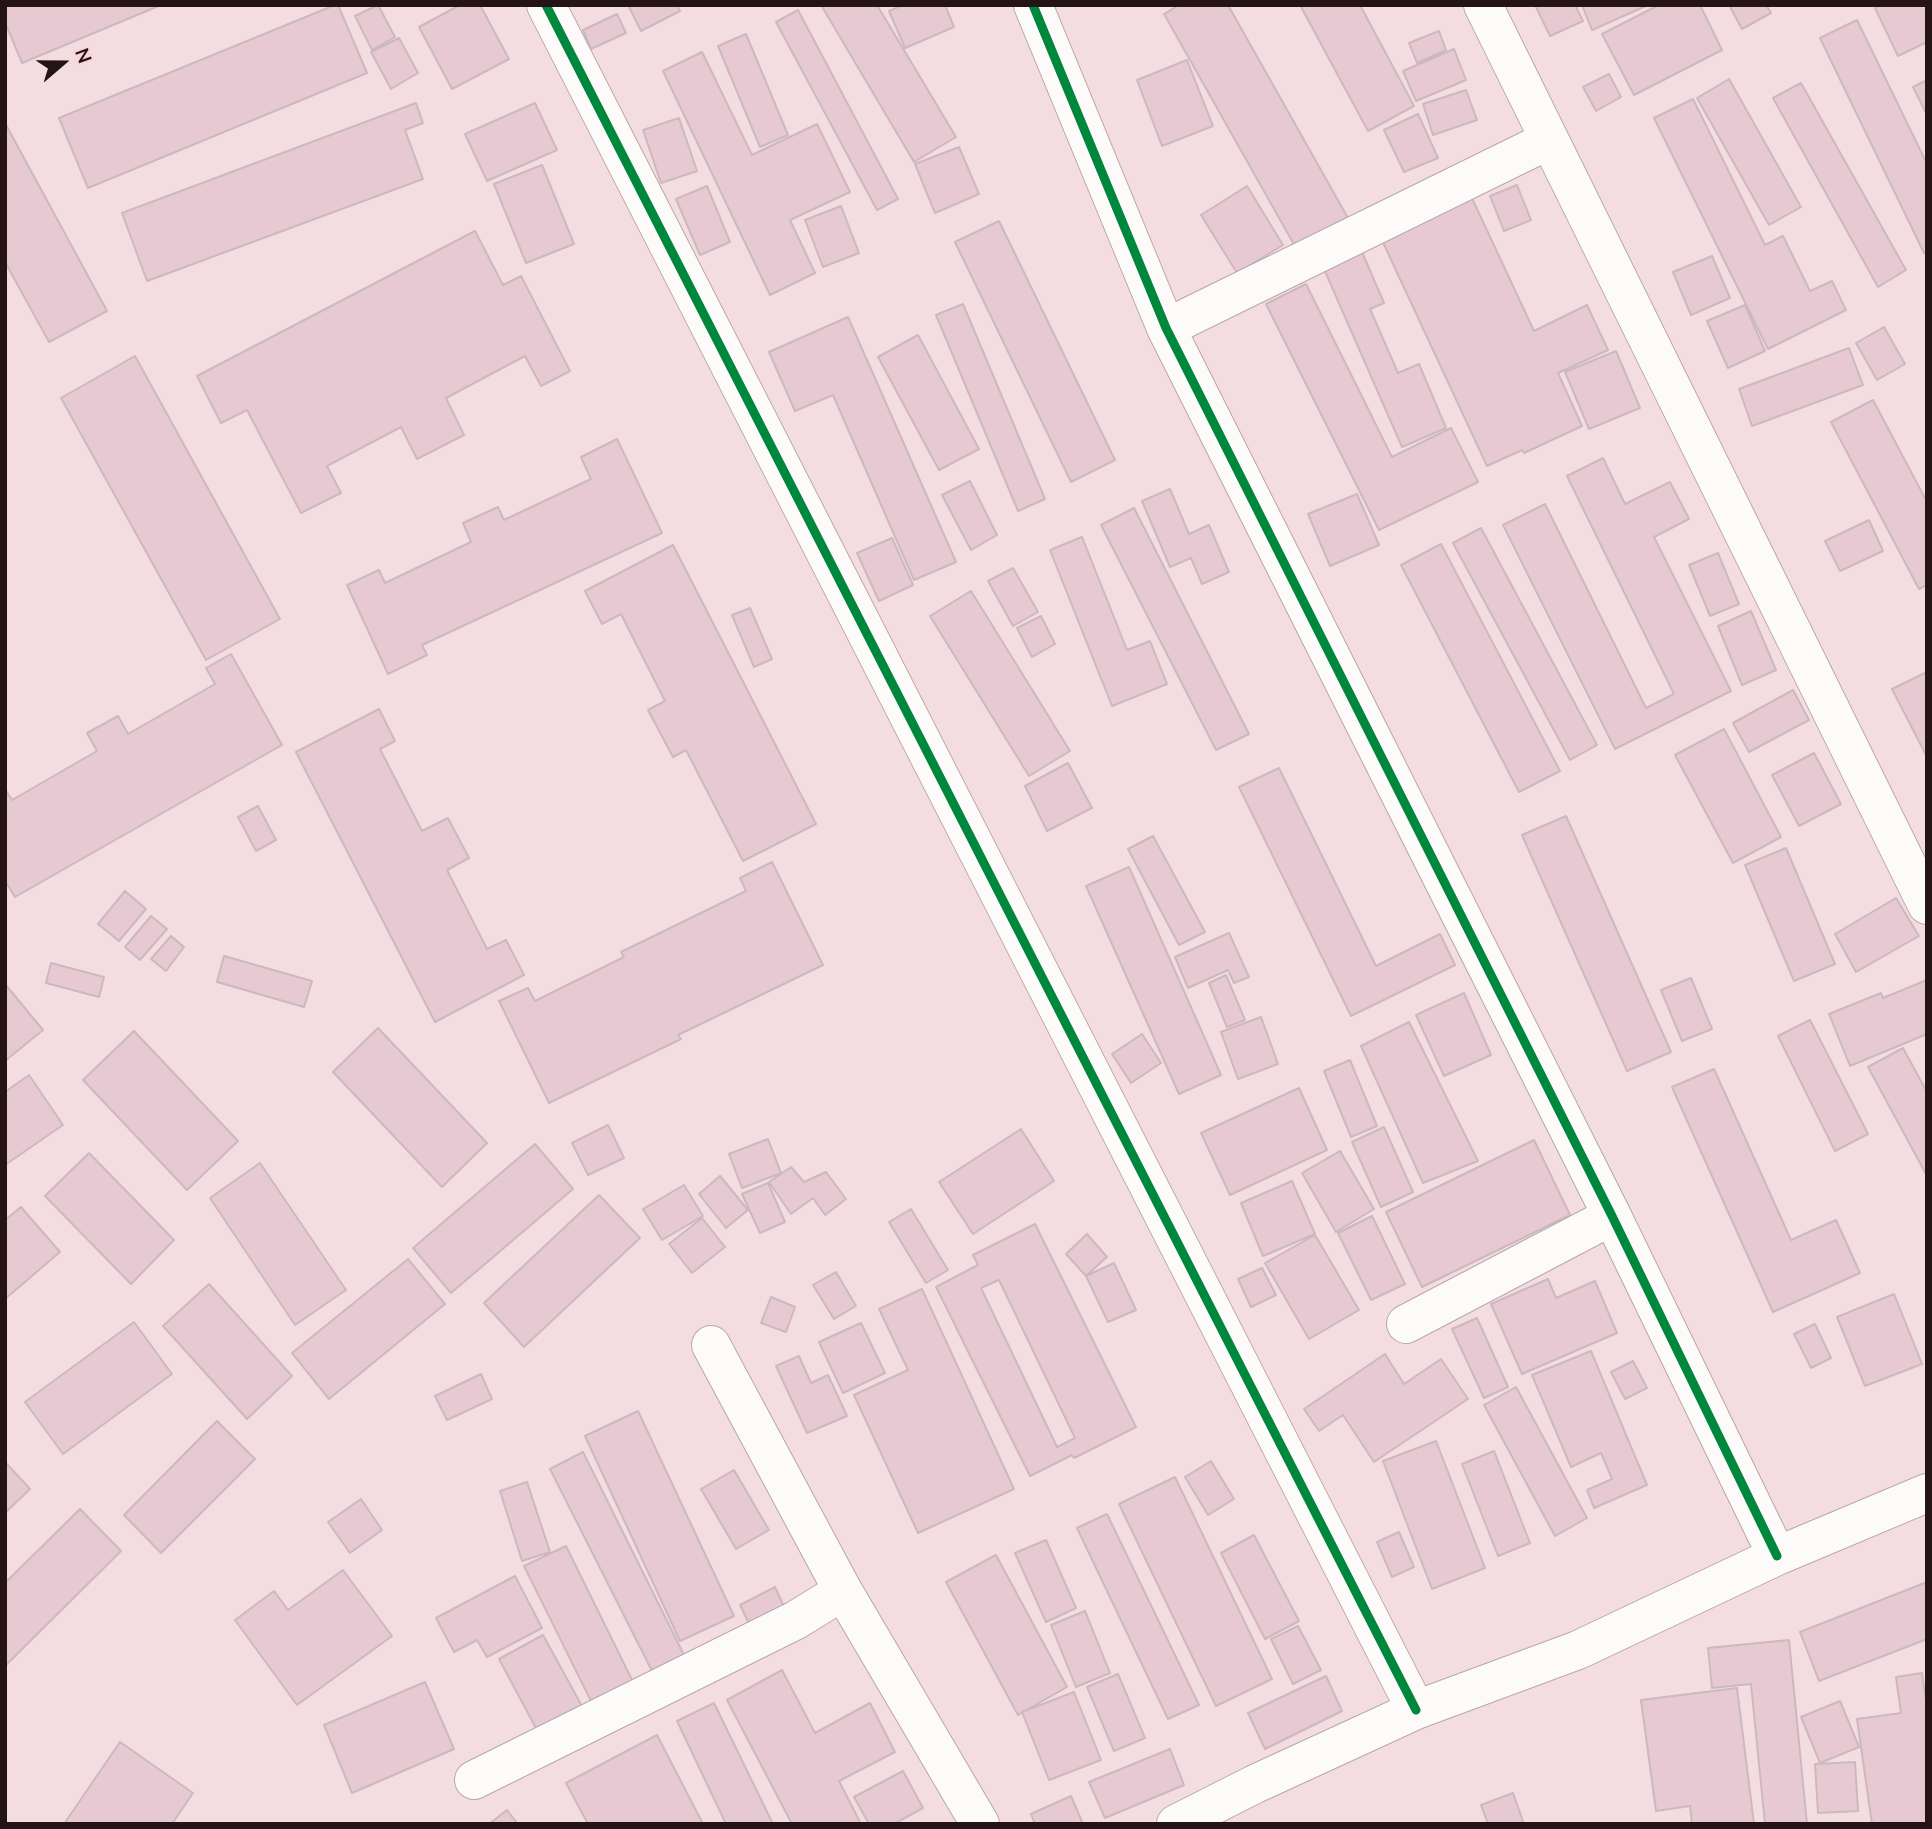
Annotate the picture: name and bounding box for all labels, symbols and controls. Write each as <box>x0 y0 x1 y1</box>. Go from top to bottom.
north arrow <box>28 28 98 98</box>
text: N <box>68 45 97 67</box>

